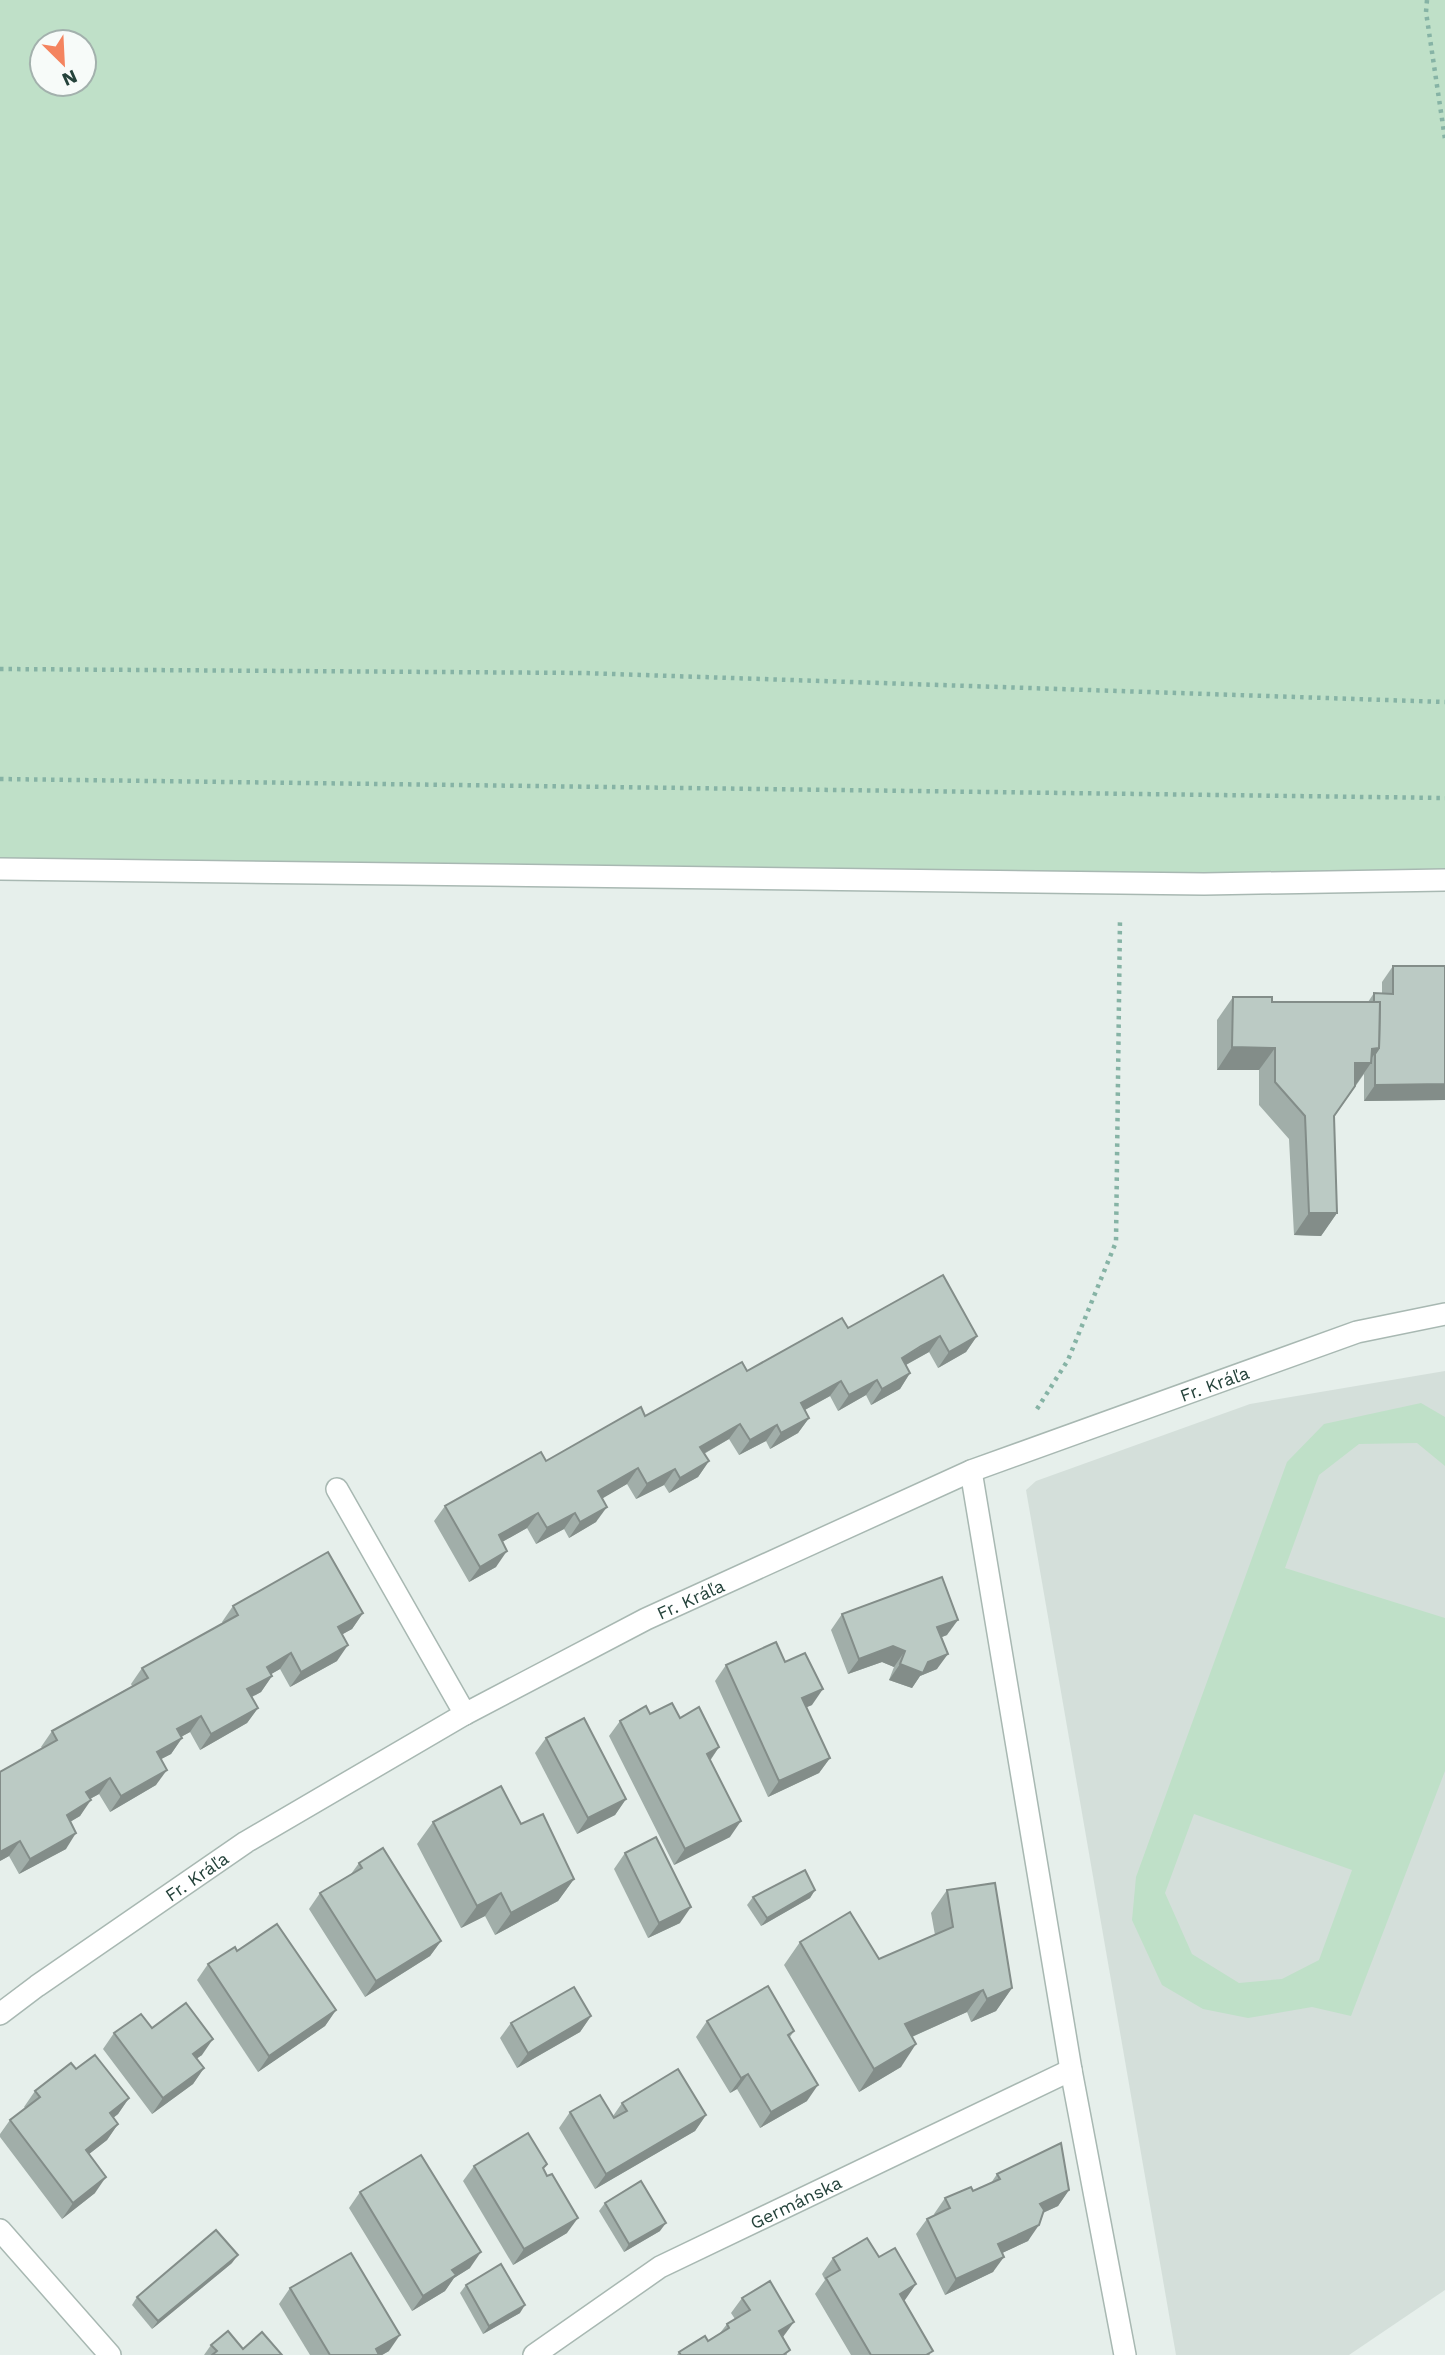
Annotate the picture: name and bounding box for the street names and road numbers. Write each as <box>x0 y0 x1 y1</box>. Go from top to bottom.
street label: Fr. Kráľa <box>1177 1361 1252 1405</box>
street label: Fr. Kráľa <box>653 1574 727 1623</box>
street label: Fr. Kráľa <box>161 1847 232 1905</box>
street label: Germánska <box>746 2171 845 2233</box>

